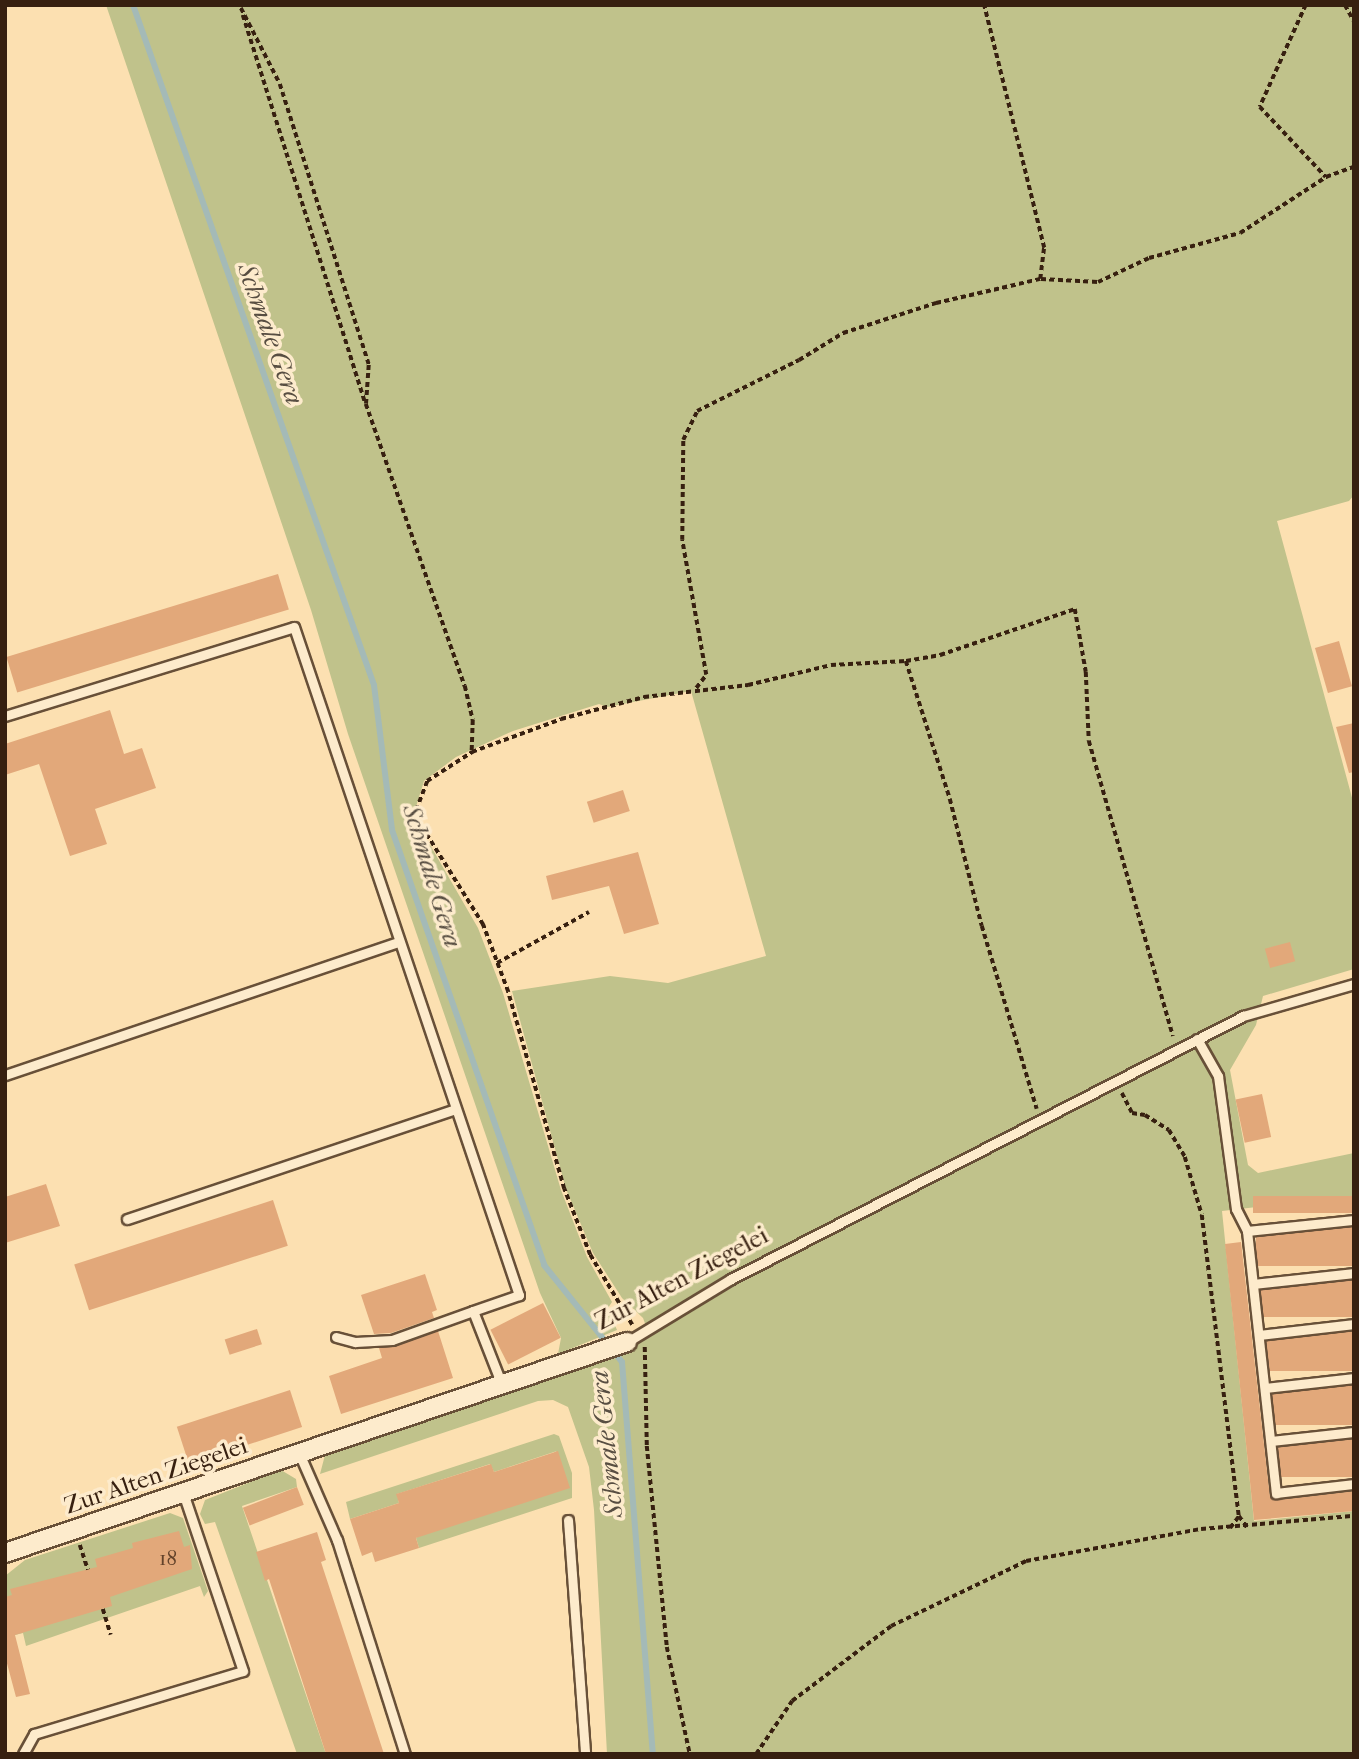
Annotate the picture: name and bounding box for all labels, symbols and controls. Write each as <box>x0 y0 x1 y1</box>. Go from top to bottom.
water label: Schmale Gera <box>230 259 310 409</box>
water label: Schmale Gera <box>395 801 469 951</box>
street label: Zur Alten Ziegelei <box>591 1221 773 1337</box>
water label: Schmale Gera <box>584 1369 630 1519</box>
street label: Zur Alten Ziegelei <box>61 1431 251 1521</box>
house number: 18 <box>159 1545 177 1571</box>

